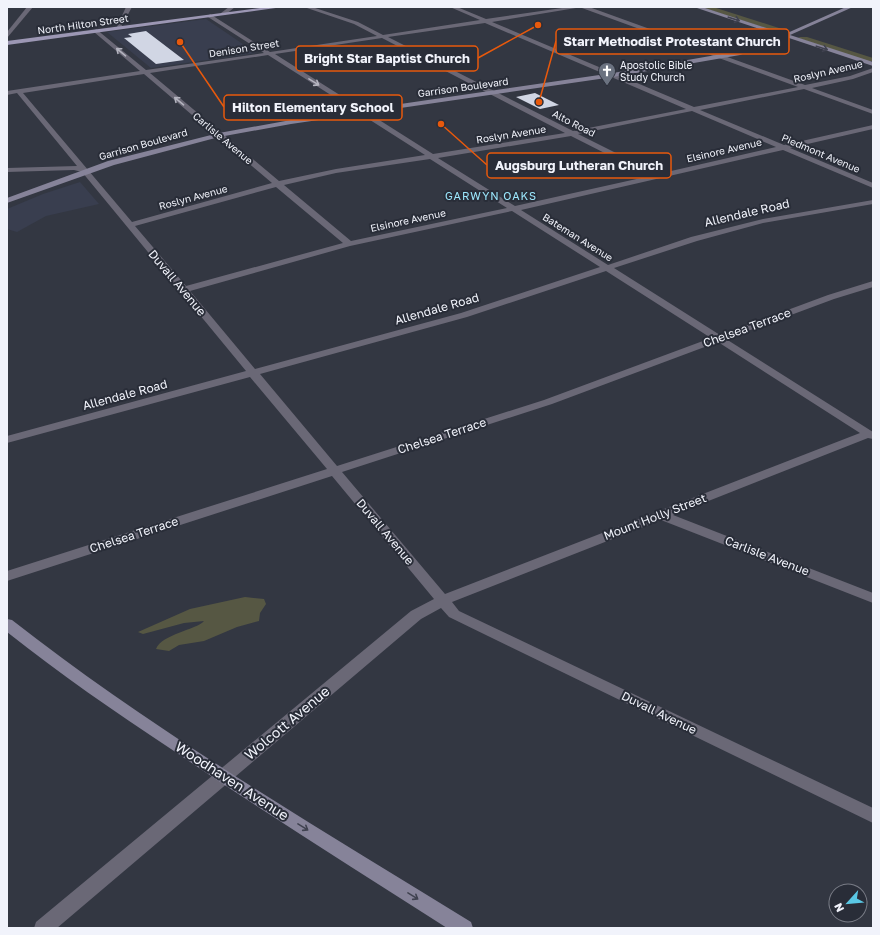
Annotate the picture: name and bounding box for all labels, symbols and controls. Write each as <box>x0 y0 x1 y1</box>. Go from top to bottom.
street label: North Hilton Street <box>37 12 129 36</box>
one-way arrow <box>728 16 741 23</box>
callout: Starr Methodist Protestant Church <box>556 29 789 54</box>
text: Starr Methodist Protestant Church <box>563 33 781 49</box>
street label: Denison Street <box>208 37 280 59</box>
one-way arrow <box>816 44 828 52</box>
callout: Bright Star Baptist Church <box>296 46 478 71</box>
one-way arrow <box>115 47 126 56</box>
text: Bright Star Baptist Church <box>304 50 470 66</box>
street label: Roslyn Avenue <box>792 57 864 85</box>
place label: Apostolic Bible Study Church <box>620 59 693 83</box>
church icon: Apostolic Bible Study Church <box>597 61 617 86</box>
street label: Garrison Boulevard <box>417 75 509 99</box>
one-way arrow <box>308 78 319 86</box>
callout: Hilton Elementary School <box>224 95 402 120</box>
one-way arrow <box>173 96 184 105</box>
text: Hilton Elementary School <box>232 99 395 115</box>
street label: Alto Road <box>551 107 597 139</box>
street label: Carlisle Avenue <box>191 110 255 167</box>
street label: Roslyn Avenue <box>475 123 547 145</box>
street label: Garrison Boulevard <box>97 126 189 162</box>
street label: Piedmont Avenue <box>780 131 862 175</box>
street label: Elsinore Avenue <box>685 135 763 164</box>
callout: Augsburg Lutheran Church <box>487 153 671 178</box>
text: Augsburg Lutheran Church <box>495 157 663 173</box>
street label: Roslyn Avenue <box>157 182 229 212</box>
district label: GARWYN OAKS <box>445 189 537 202</box>
street label: Allendale Road <box>703 195 791 230</box>
street label: Elsinore Avenue <box>369 206 447 234</box>
street label: Bateman Avenue <box>541 211 615 264</box>
street label: Duvall Avenue <box>145 247 209 319</box>
street label: Allendale Road <box>393 289 481 328</box>
street label: Chelsea Terrace <box>701 305 793 350</box>
street label: Allendale Road <box>81 376 169 413</box>
street label: Chelsea Terrace <box>396 414 488 457</box>
street label: Mount Holly Street <box>601 490 708 543</box>
street label: Duvall Avenue <box>353 496 417 568</box>
street label: Chelsea Terrace <box>88 513 180 556</box>
street label: Carlisle Avenue <box>723 533 811 579</box>
street label: Wolcott Avenue <box>241 682 333 763</box>
street label: Duvall Avenue <box>619 688 699 737</box>
street label: Woodhaven Avenue <box>172 738 292 824</box>
one-way arrow <box>298 823 309 831</box>
north arrow <box>828 883 868 923</box>
one-way arrow <box>407 892 418 900</box>
text: N <box>831 901 846 914</box>

